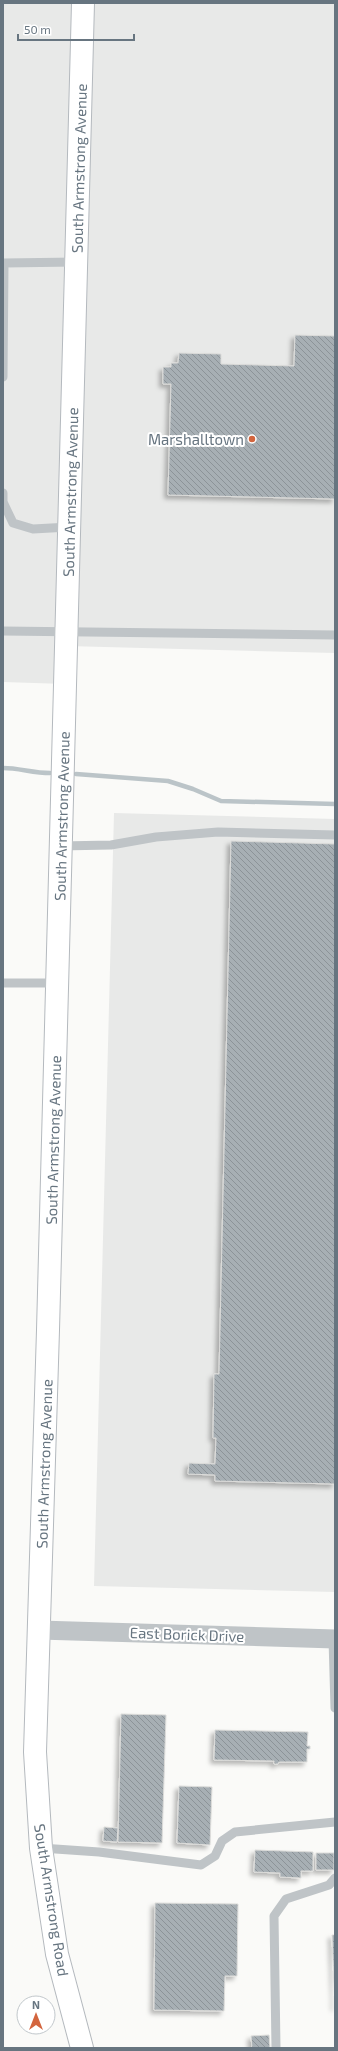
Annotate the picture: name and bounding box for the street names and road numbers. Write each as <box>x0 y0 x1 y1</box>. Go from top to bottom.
street label: South Armstrong Avenue <box>67 83 90 253</box>
street label: South Armstrong Avenue <box>59 407 81 577</box>
street label: South Armstrong Avenue <box>50 731 73 901</box>
street label: South Armstrong Avenue <box>42 1055 64 1225</box>
street label: South Armstrong Avenue <box>32 1379 55 1549</box>
street label: East Borick Drive <box>129 1623 245 1645</box>
street label: South Armstrong Road <box>31 1823 73 1977</box>

